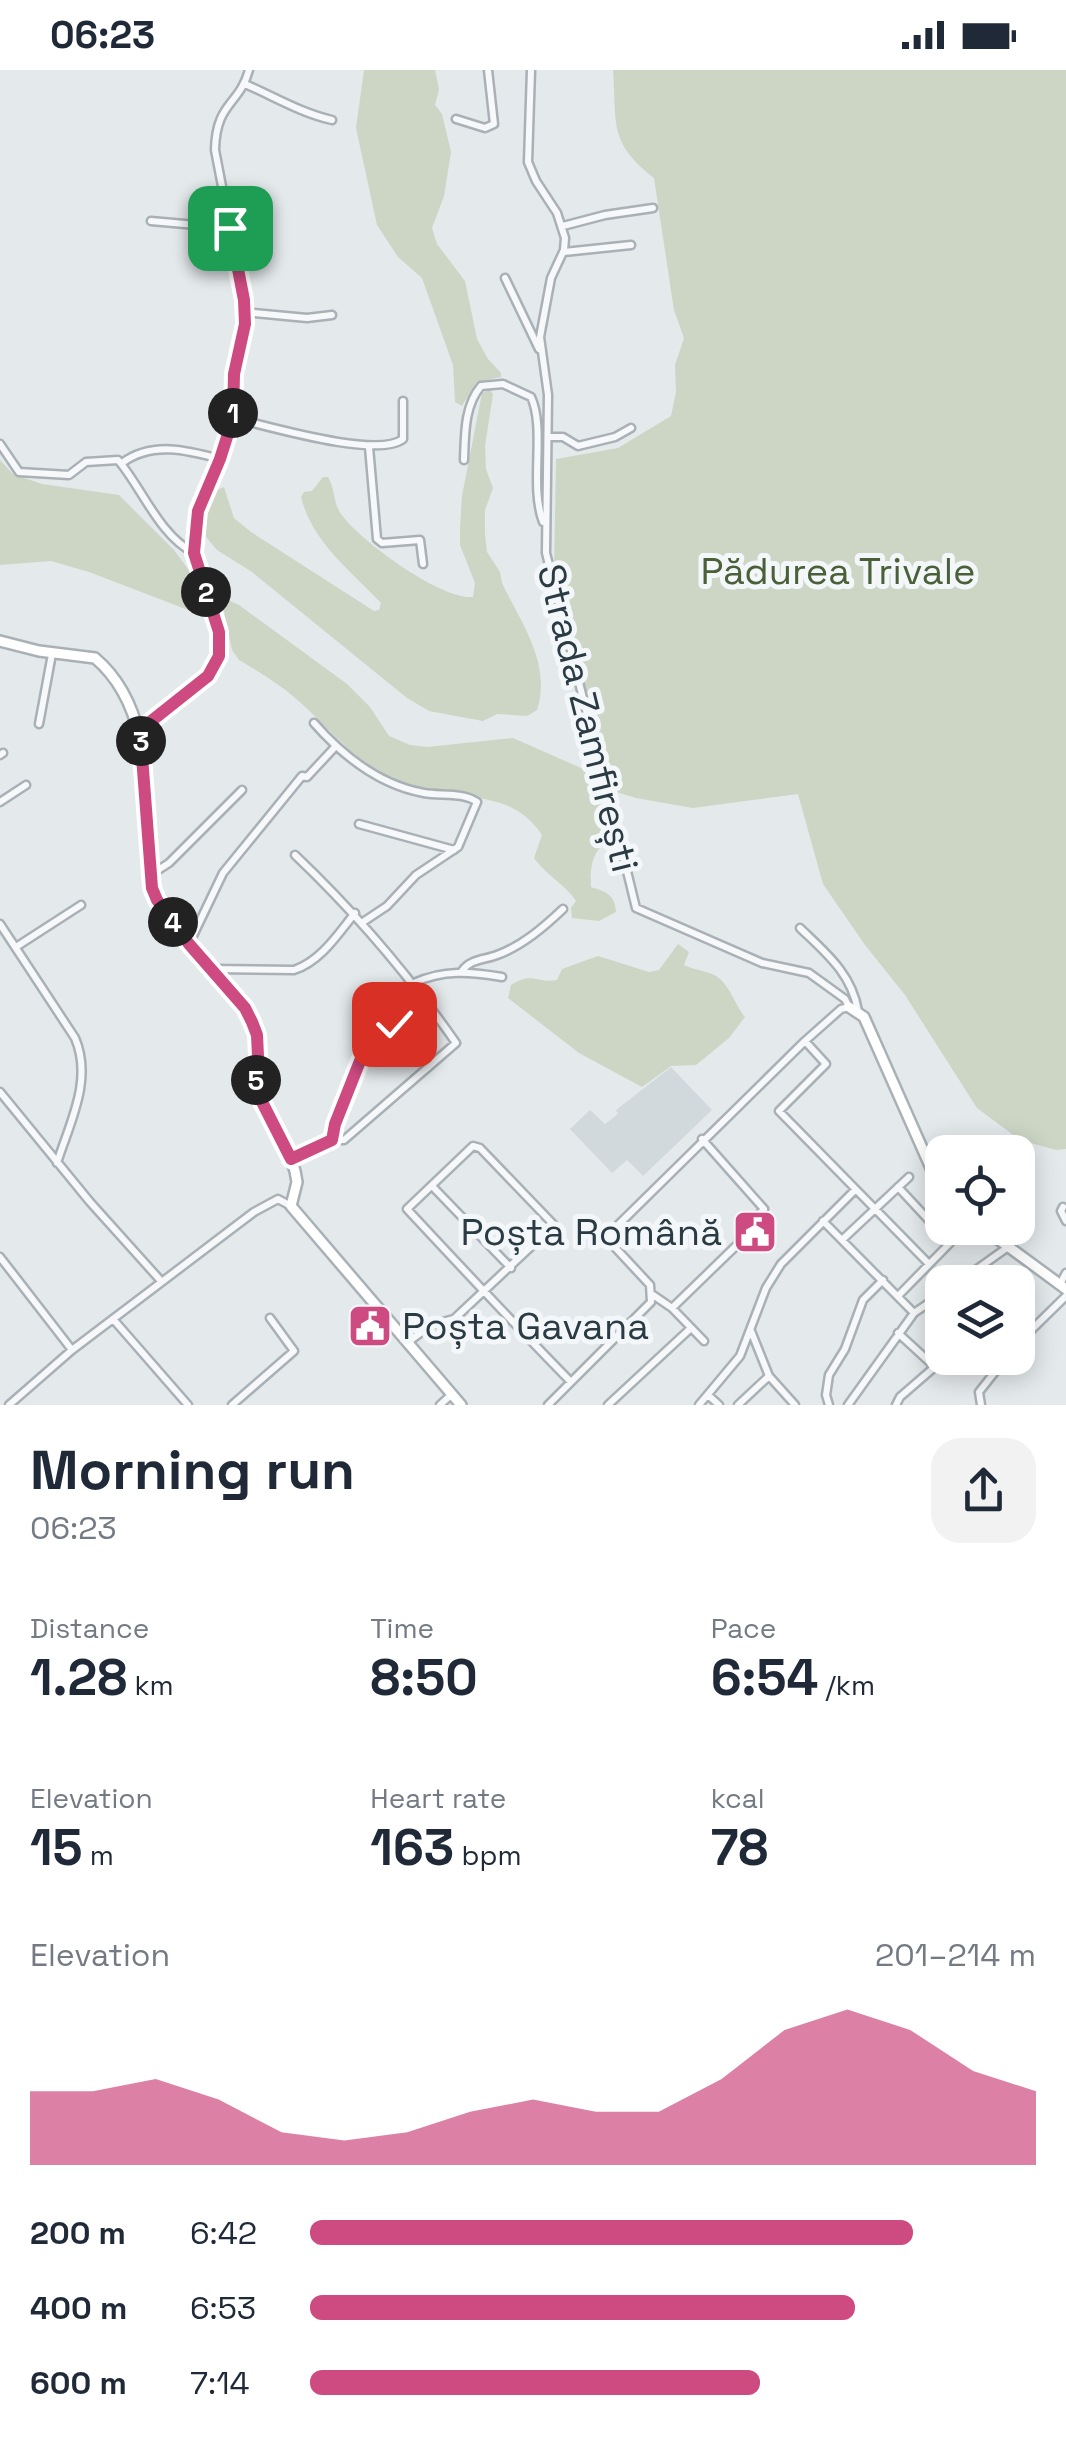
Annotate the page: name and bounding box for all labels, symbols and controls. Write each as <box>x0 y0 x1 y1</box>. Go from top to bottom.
text: 06:23 <box>50 11 155 59</box>
pin <box>188 186 273 271</box>
icon: arrive <box>203 201 258 256</box>
pin: 1 <box>208 388 258 438</box>
text: 1 <box>227 395 239 431</box>
park label: Pădurea Trivale <box>701 547 975 595</box>
street label: Strada Zamfirești <box>527 559 649 877</box>
pin: 2 <box>181 567 231 617</box>
text: 2 <box>198 574 214 610</box>
pin: 3 <box>116 716 166 766</box>
text: 3 <box>132 723 150 759</box>
pin: 4 <box>148 897 198 947</box>
text: 4 <box>164 904 182 940</box>
pin <box>352 982 437 1067</box>
icon: check <box>367 997 422 1052</box>
pin: 5 <box>231 1055 281 1105</box>
text: 5 <box>248 1062 264 1098</box>
map controls <box>925 1135 1035 1375</box>
button: locate <box>925 1135 1035 1245</box>
place label: Poșta Română <box>461 1208 722 1256</box>
public building icon: Poșta Română <box>732 1209 778 1255</box>
button: layers <box>925 1265 1035 1375</box>
place label: Poșta Gavana <box>402 1302 649 1350</box>
public building icon: Poșta Gavana <box>347 1303 393 1349</box>
text: Morning run <box>30 1435 355 1505</box>
button: share <box>931 1438 1036 1543</box>
text: 06:23 <box>30 1508 117 1548</box>
text: Distance <box>30 1610 149 1646</box>
text: Time <box>370 1610 434 1646</box>
text: Pace <box>711 1610 776 1646</box>
text: 1.28 <box>30 1646 127 1710</box>
text: 8:50 <box>370 1646 478 1710</box>
text: 6:54 <box>711 1646 818 1710</box>
text: km <box>127 1667 174 1703</box>
text: /km <box>818 1667 875 1703</box>
text: Elevation <box>30 1780 153 1816</box>
text: Heart rate <box>370 1780 506 1816</box>
text: kcal <box>711 1780 765 1816</box>
text: 15 <box>30 1816 83 1880</box>
text: 163 <box>370 1816 454 1880</box>
text: 78 <box>711 1816 768 1880</box>
text: m <box>83 1837 114 1873</box>
text: bpm <box>454 1837 522 1873</box>
text: Elevation <box>30 1935 170 1975</box>
text: 201–214 m <box>875 1935 1036 1975</box>
text: 200 m <box>30 2213 126 2253</box>
text: 6:42 <box>190 2213 257 2253</box>
text: 400 m <box>30 2288 127 2328</box>
text: 6:53 <box>190 2288 256 2328</box>
text: 600 m <box>30 2363 127 2403</box>
text: 7:14 <box>190 2363 250 2403</box>

